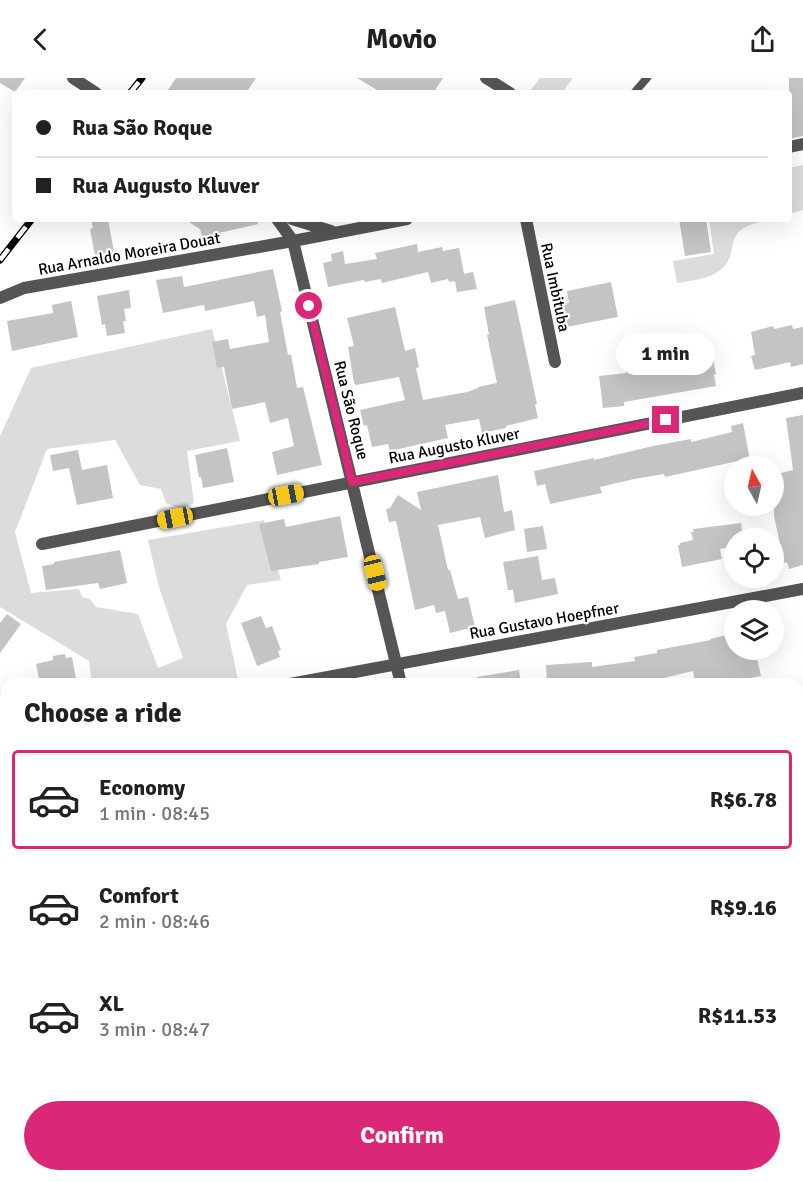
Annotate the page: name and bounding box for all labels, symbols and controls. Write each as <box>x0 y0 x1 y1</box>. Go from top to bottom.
icon: back <box>24 23 57 56</box>
text: Movio <box>366 23 437 56</box>
icon: share <box>746 23 779 56</box>
text: Rua São Roque <box>72 114 213 141</box>
text: Rua Augusto Kluver <box>72 172 259 199</box>
street label: Rua Arnaldo Moreira Douat <box>37 228 222 280</box>
street label: Rua Imbituba <box>536 241 574 334</box>
route start <box>295 292 322 319</box>
callout: 1 min <box>616 333 716 375</box>
text: 1 min <box>641 341 690 366</box>
street label: Rua São Roque <box>329 359 373 462</box>
route end <box>652 406 679 433</box>
street label: Rua Augusto Kluver <box>387 423 522 469</box>
north arrow <box>724 456 784 516</box>
map controls <box>724 456 784 660</box>
car <box>267 483 305 507</box>
car <box>156 506 194 530</box>
button: locate <box>724 528 784 588</box>
car <box>362 553 388 593</box>
street label: Rua Gustavo Hoepfner <box>468 598 621 644</box>
button: layers <box>724 600 784 660</box>
text: Choose a ride <box>24 697 182 730</box>
icon: car <box>27 773 81 827</box>
text: Economy <box>99 774 185 801</box>
text: R$6.78 <box>710 786 777 813</box>
text: 1 min · 08:45 <box>99 801 210 826</box>
icon: car <box>27 881 81 935</box>
text: Comfort <box>99 882 179 909</box>
text: R$9.16 <box>710 894 777 921</box>
text: 2 min · 08:46 <box>99 909 210 934</box>
icon: car <box>27 989 81 1043</box>
text: XL <box>99 990 124 1017</box>
text: R$11.53 <box>698 1002 777 1029</box>
text: 3 min · 08:47 <box>99 1017 210 1042</box>
button: Confirm <box>24 1101 780 1170</box>

